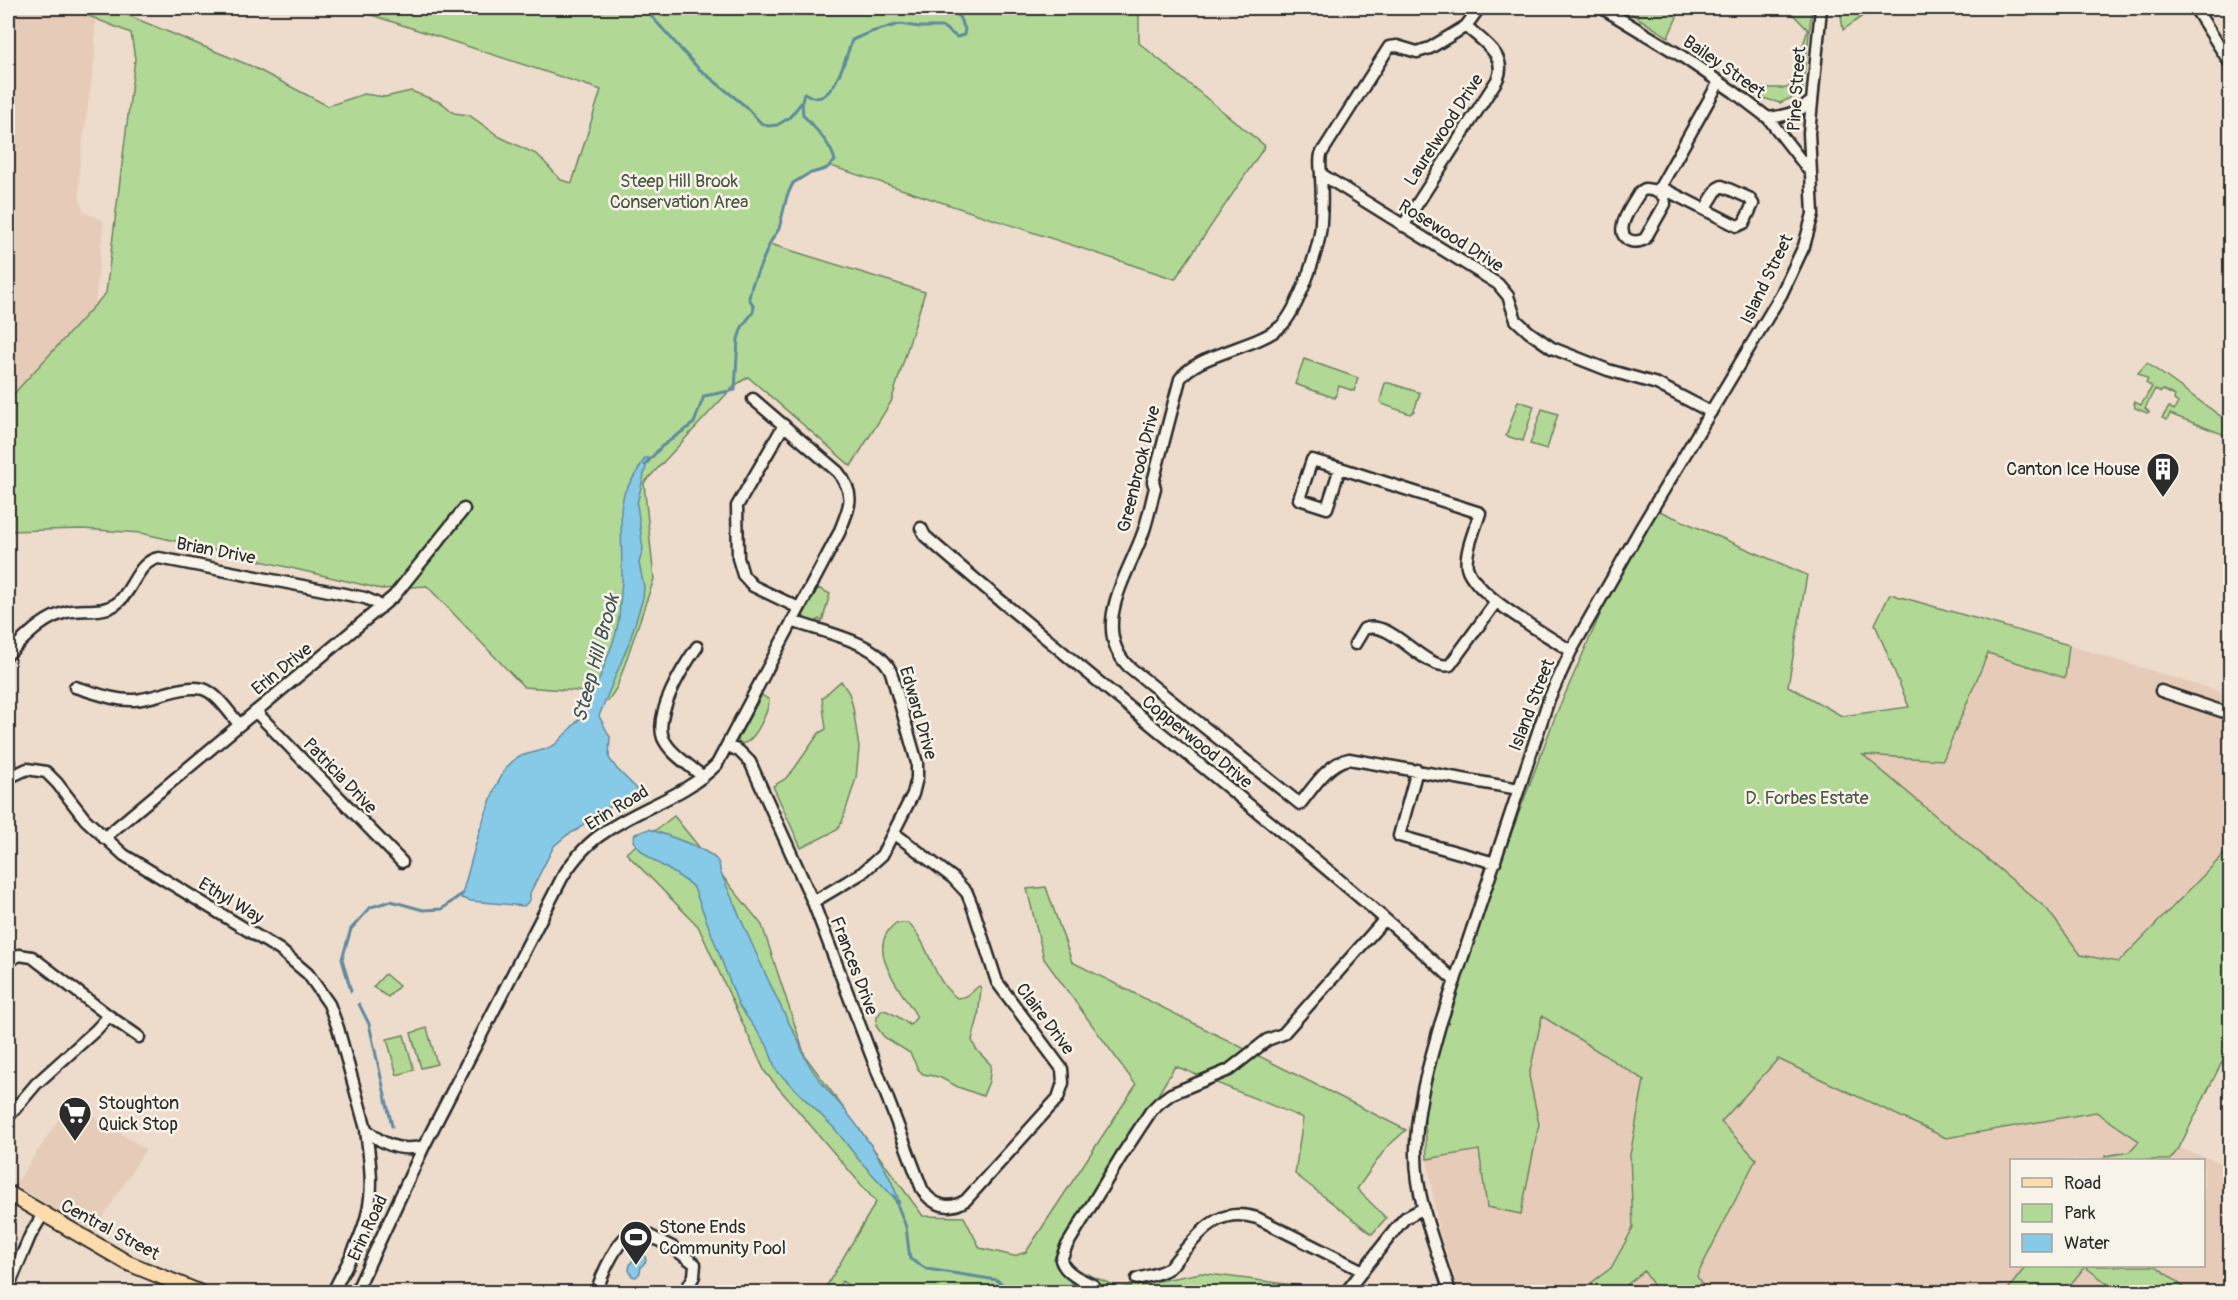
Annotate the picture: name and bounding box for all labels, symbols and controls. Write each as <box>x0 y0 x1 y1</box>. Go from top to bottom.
street label: Bailey Street <box>1678 30 1770 104</box>
street label: Pine Street <box>1783 45 1811 132</box>
street label: Laurelwood Drive <box>1399 70 1489 190</box>
park label: Steep Hill Brook Conservation Area <box>610 170 748 214</box>
street label: Rosewood Drive <box>1394 195 1508 278</box>
street label: Island Street <box>1735 230 1799 328</box>
street label: Greenbrook Drive <box>1112 403 1166 535</box>
building icon: Canton Ice House <box>2145 451 2181 498</box>
place label: Canton Ice House <box>2006 458 2140 481</box>
street label: Brian Drive <box>174 532 258 570</box>
water label: Steep Hill Brook <box>567 590 625 725</box>
street label: Erin Drive <box>247 638 317 700</box>
street label: Island Street <box>1504 655 1560 754</box>
street label: Edward Drive <box>894 664 942 762</box>
street label: Copperwood Drive <box>1137 690 1257 794</box>
street label: Patricia Drive <box>298 733 382 819</box>
street label: Erin Road <box>581 780 653 836</box>
park label: D. Forbes Estate <box>1745 787 1869 810</box>
street label: Ethyl Way <box>194 873 268 930</box>
street label: Frances Drive <box>825 913 883 1019</box>
street label: Claire Drive <box>1010 978 1080 1060</box>
place label: Stoughton Quick Stop <box>98 1092 179 1136</box>
supermarket icon: Stoughton Quick Stop <box>57 1095 93 1142</box>
legend <box>2010 1159 2205 1267</box>
text: Road <box>2064 1172 2101 1195</box>
street label: Erin Road <box>343 1191 393 1265</box>
street label: Central Street <box>57 1194 164 1266</box>
text: Park <box>2064 1202 2096 1225</box>
place label: Stone Ends Community Pool <box>659 1216 786 1260</box>
sports icon: Stone Ends Community Pool <box>618 1219 654 1266</box>
text: Water <box>2064 1232 2110 1255</box>

